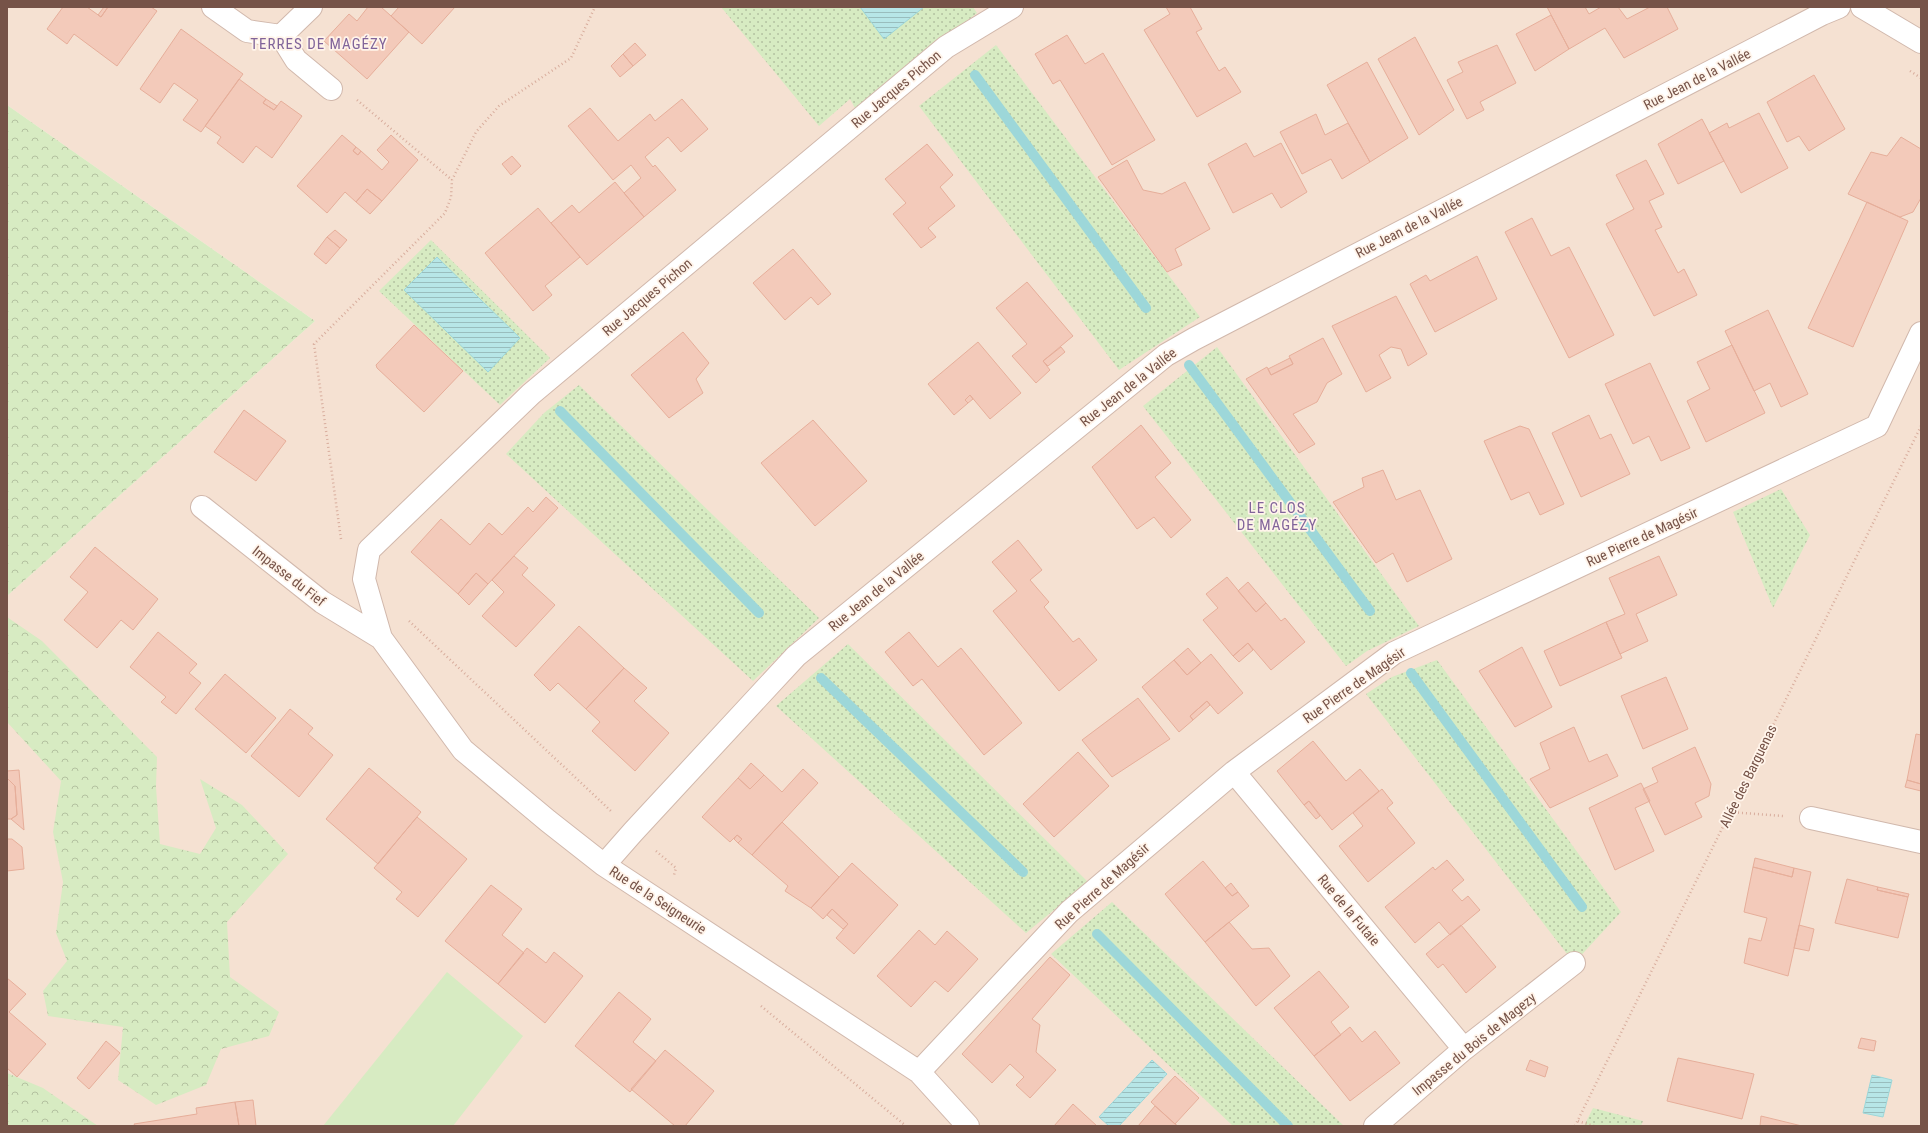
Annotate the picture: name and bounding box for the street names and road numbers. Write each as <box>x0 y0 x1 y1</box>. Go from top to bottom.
street label: Rue Jean de la Vallée <box>1641 45 1753 113</box>
street label: Rue Jacques Pichon <box>848 47 944 131</box>
street label: Rue Jean de la Vallée <box>1353 193 1465 261</box>
street label: Rue Jacques Pichon <box>599 255 695 339</box>
street label: Rue Jean de la Vallée <box>1077 344 1180 430</box>
street label: Rue Pierre de Magésir <box>1584 504 1700 570</box>
street label: Impasse du Fief <box>249 543 329 610</box>
street label: Rue Jean de la Vallée <box>825 547 927 634</box>
street label: Rue Pierre de Magésir <box>1300 644 1408 726</box>
street label: Allée des Barguenas <box>1716 722 1780 830</box>
street label: Rue Pierre de Magésir <box>1052 840 1152 932</box>
street label: Rue de la Seigneurie <box>607 863 710 937</box>
street label: Rue de la Futaie <box>1315 871 1384 949</box>
street label: Impasse du Bois de Magezy <box>1409 989 1539 1099</box>

